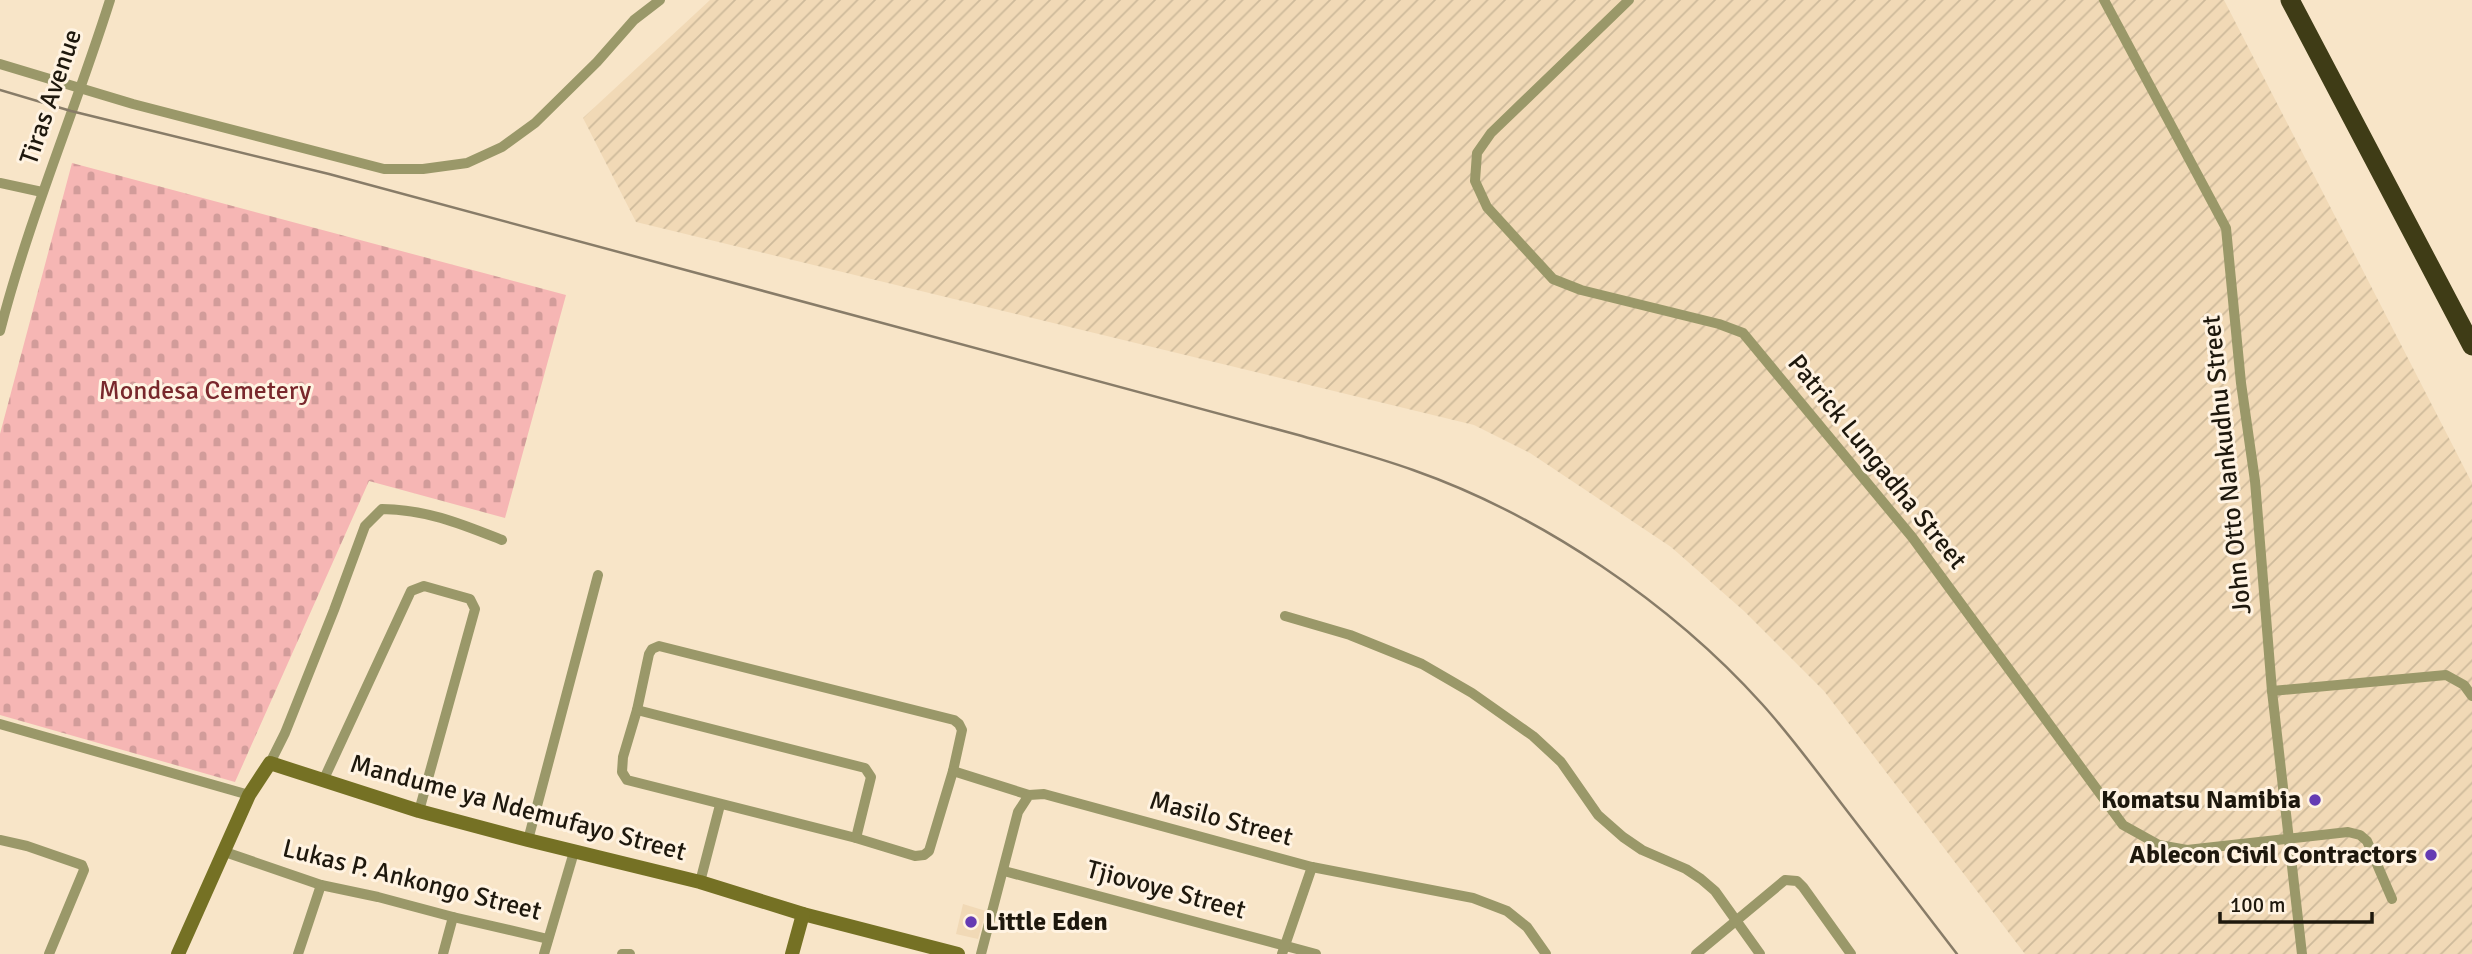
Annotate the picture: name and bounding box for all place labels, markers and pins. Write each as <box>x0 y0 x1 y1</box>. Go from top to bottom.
place label: Komatsu Namibia <box>2101 784 2301 816</box>
marker: Komatsu Namibia <box>2307 792 2323 808</box>
place label: Ablecon Civil Contractors <box>2129 839 2417 871</box>
marker: Ablecon Civil Contractors <box>2423 847 2439 863</box>
place label: Little Eden <box>985 906 1108 938</box>
marker: Little Eden <box>963 914 979 930</box>

